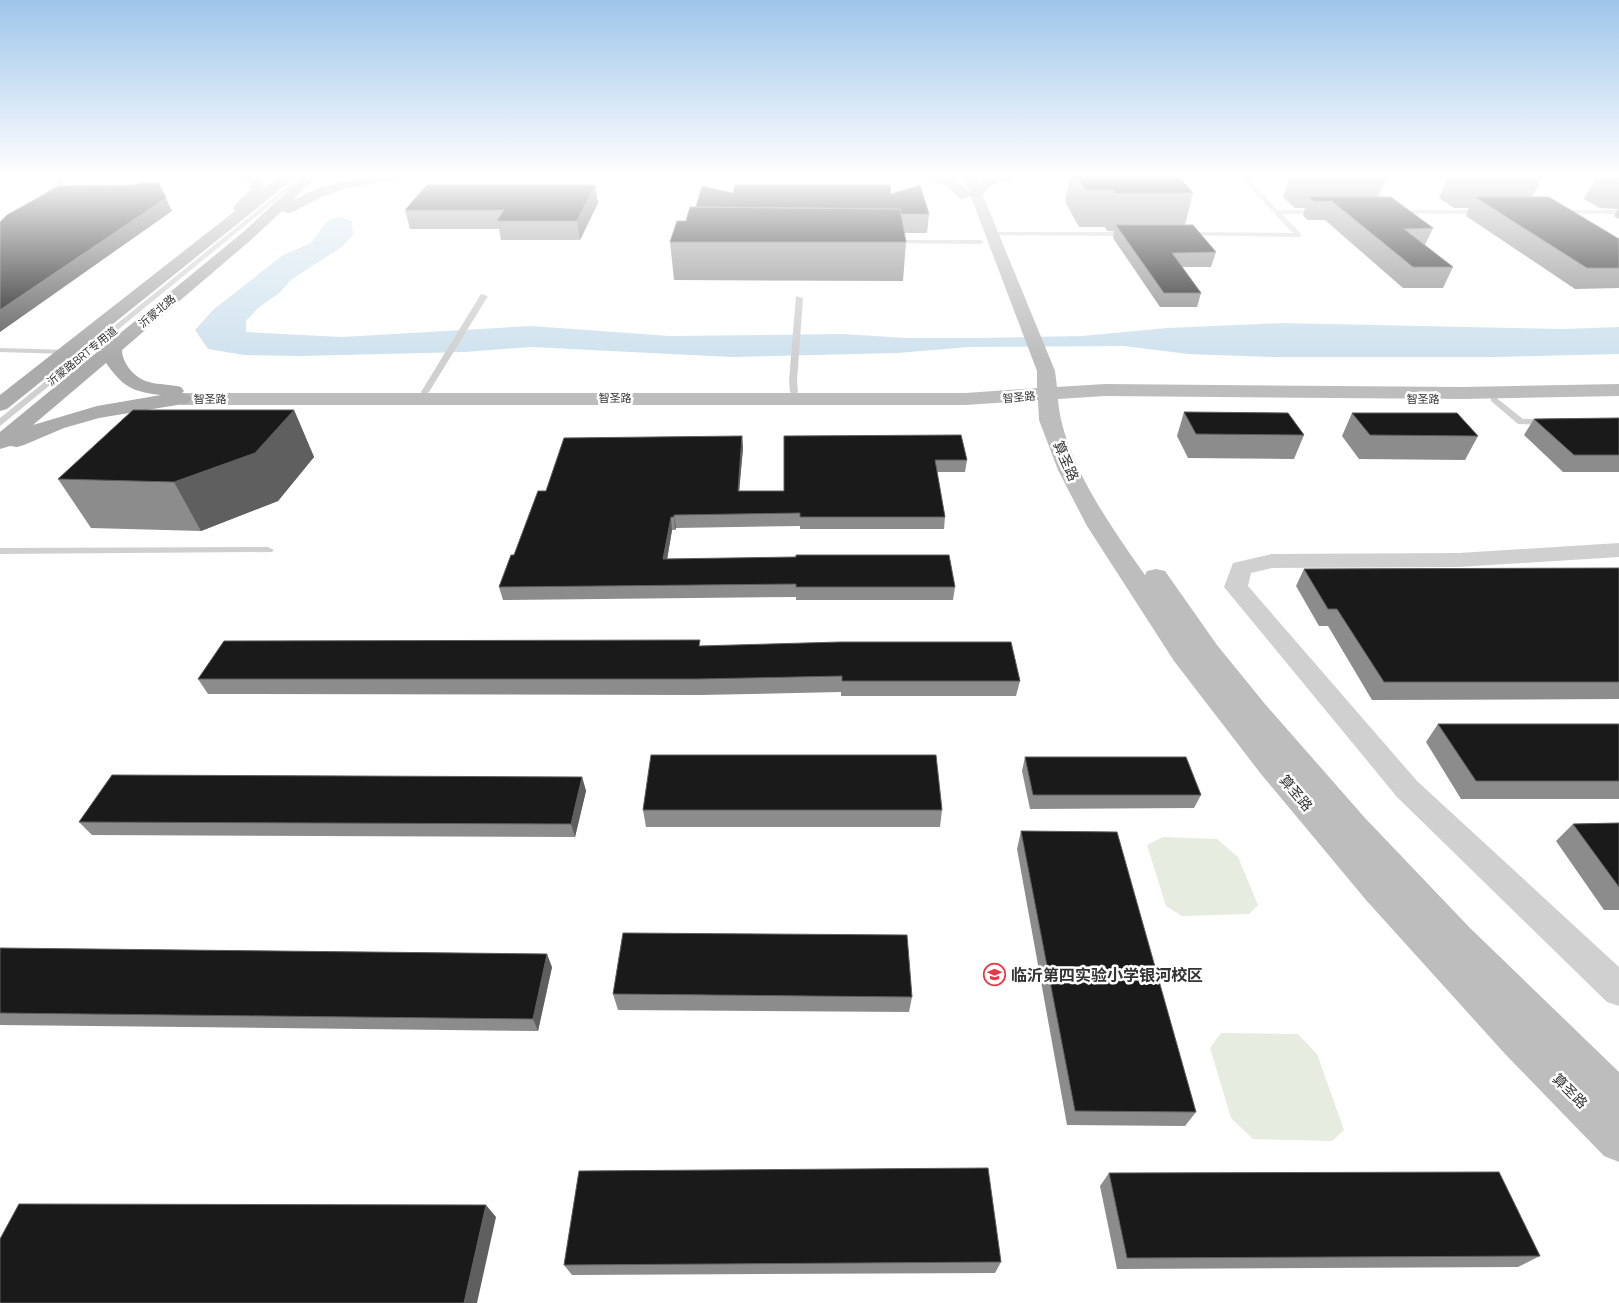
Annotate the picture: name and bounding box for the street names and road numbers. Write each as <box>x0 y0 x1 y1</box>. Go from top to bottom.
street label: 沂蒙北路 <box>135 291 178 331</box>
street label: 沂蒙路BRT专用道 <box>43 323 120 389</box>
street label: 智圣路 <box>1002 388 1036 405</box>
street label: 智圣路 <box>599 390 632 405</box>
street label: 智圣路 <box>194 391 227 406</box>
street label: 智圣路 <box>1407 391 1440 406</box>
street label: 算圣路 <box>1049 438 1084 484</box>
street label: 算圣路 <box>1276 770 1317 815</box>
street label: 算圣路 <box>1549 1069 1592 1112</box>

